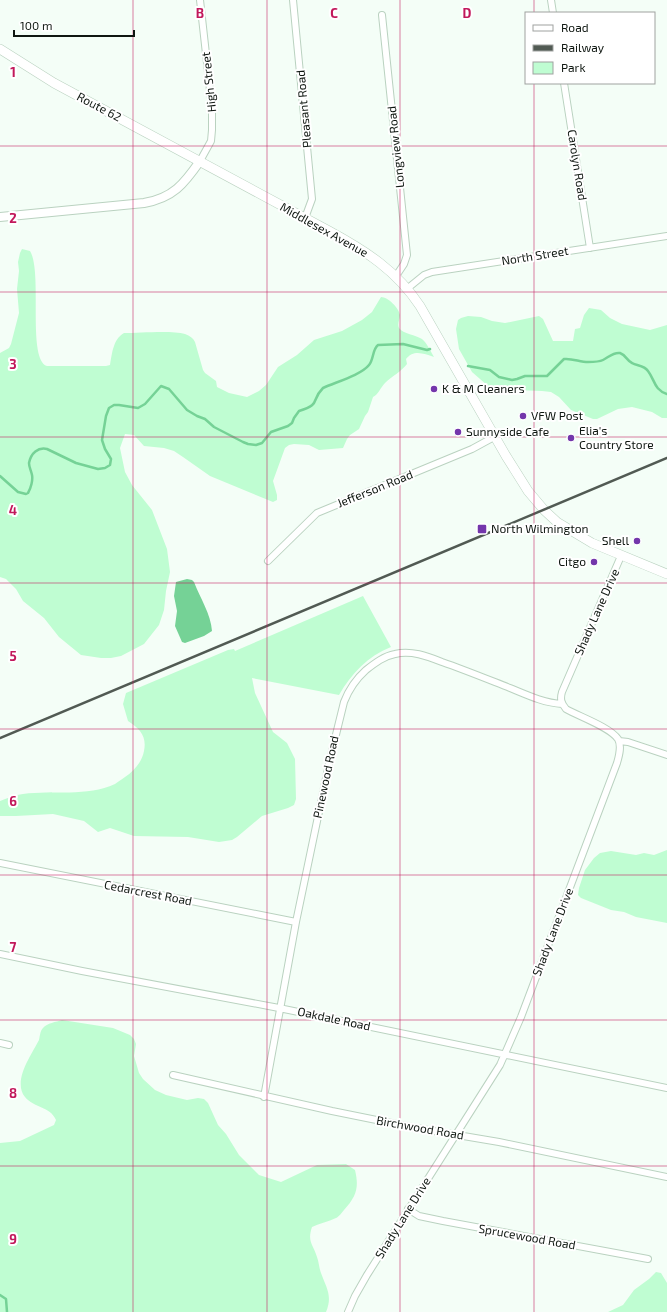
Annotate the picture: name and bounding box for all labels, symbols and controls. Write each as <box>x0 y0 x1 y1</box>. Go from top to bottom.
text: B <box>196 5 204 21</box>
text: C <box>330 5 338 21</box>
text: D <box>463 5 472 21</box>
scale bar <box>14 12 134 38</box>
legend <box>525 12 655 84</box>
text: 100 m <box>20 18 52 32</box>
text: Road <box>561 20 589 34</box>
text: Railway <box>561 40 605 54</box>
street label: High Street <box>198 51 218 113</box>
text: Park <box>561 60 586 74</box>
text: 1 <box>10 64 16 80</box>
street label: Pleasant Road <box>293 70 313 149</box>
street label: Route 62 <box>75 89 124 124</box>
street label: Longview Road <box>384 105 406 189</box>
street label: Carolyn Road <box>565 128 591 201</box>
street label: Middlesex Avenue <box>278 199 371 259</box>
text: 2 <box>9 210 17 226</box>
street label: North Street <box>500 243 570 267</box>
text: 3 <box>9 356 17 372</box>
place label: K & M Cleaners <box>442 381 525 395</box>
marker: K & M Cleaners <box>429 384 439 394</box>
place label: VFW Post <box>531 408 584 422</box>
marker: VFW Post <box>518 411 528 421</box>
place label: Elia's Country Store <box>579 423 654 451</box>
place label: Sunnyside Cafe <box>466 424 549 438</box>
marker: Sunnyside Cafe <box>453 427 463 437</box>
marker: Elia's Country Store <box>566 433 576 443</box>
street label: Jefferson Road <box>335 467 415 510</box>
text: 4 <box>9 502 17 518</box>
place label: North Wilmington <box>491 521 589 535</box>
marker: North Wilmington <box>476 523 488 535</box>
place label: Shell <box>602 533 629 547</box>
marker: Shell <box>632 536 642 546</box>
place label: Citgo <box>558 554 586 568</box>
marker: Citgo <box>589 557 599 567</box>
street label: Shady Lane Drive <box>571 566 621 657</box>
text: 5 <box>9 648 17 664</box>
street label: Pinewood Road <box>309 734 341 819</box>
text: 6 <box>9 793 17 809</box>
street label: Cedarcrest Road <box>103 877 193 907</box>
street label: Shady Lane Drive <box>529 886 575 978</box>
text: 7 <box>10 939 17 955</box>
street label: Oakdale Road <box>296 1003 372 1033</box>
text: 8 <box>9 1085 17 1101</box>
street label: Birchwood Road <box>375 1112 465 1142</box>
street label: Shady Lane Drive <box>372 1174 433 1261</box>
street label: Sprucewood Road <box>478 1221 577 1251</box>
text: 9 <box>9 1231 17 1247</box>

